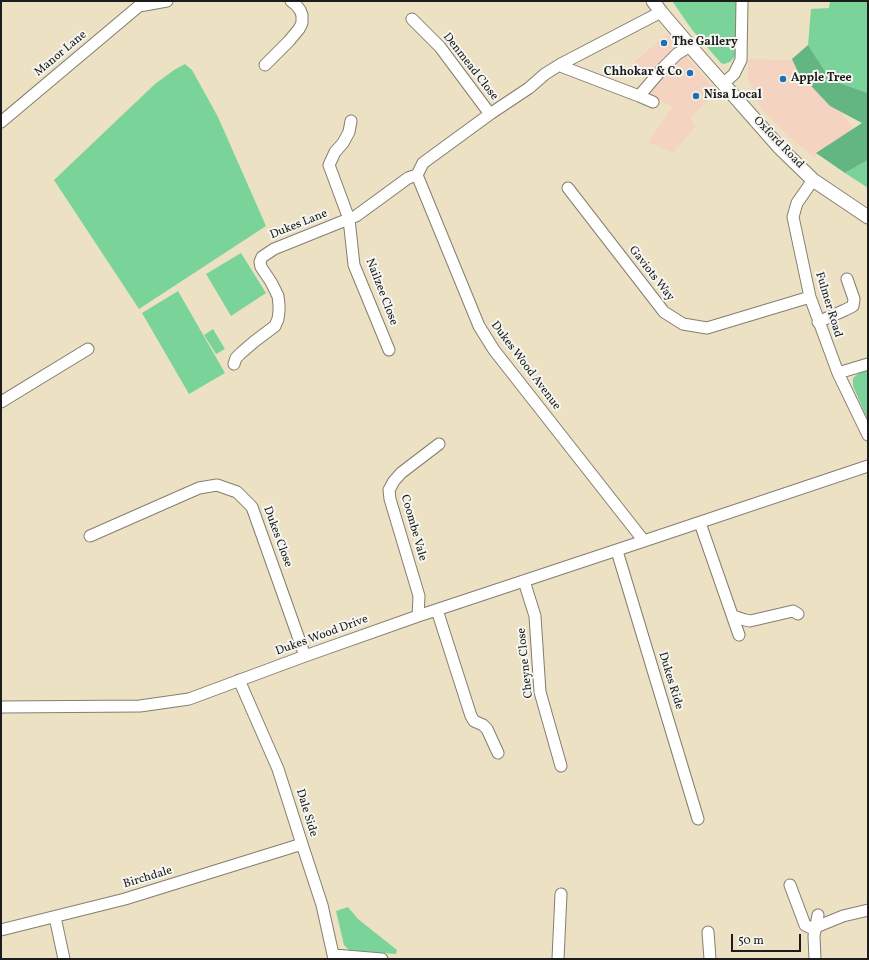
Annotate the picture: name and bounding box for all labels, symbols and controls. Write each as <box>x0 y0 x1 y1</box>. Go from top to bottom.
street label: Manor Lane <box>32 28 90 80</box>
street label: Denmead Close <box>439 30 501 104</box>
place label: The Gallery <box>672 36 738 50</box>
marker: The Gallery <box>659 38 669 48</box>
place label: Chhokar & Co <box>604 66 682 80</box>
marker: Chhokar & Co <box>685 68 695 78</box>
place label: Apple Tree <box>791 72 852 86</box>
marker: Apple Tree <box>778 74 788 84</box>
place label: Nisa Local <box>704 89 762 103</box>
marker: Nisa Local <box>691 91 701 101</box>
street label: Oxford Road <box>750 114 806 172</box>
street label: Dukes Lane <box>268 207 330 243</box>
street label: Gaviots Way <box>625 244 677 304</box>
street label: Nailzee Close <box>362 257 400 327</box>
street label: Fulmer Road <box>811 271 845 339</box>
street label: Dukes Wood Avenue <box>487 319 563 413</box>
street label: Coombe Vale <box>397 493 429 563</box>
street label: Dukes Close <box>259 505 295 569</box>
street label: Dukes Wood Drive <box>274 613 370 659</box>
street label: Cheyne Close <box>515 627 537 699</box>
street label: Dukes Ride <box>654 650 686 712</box>
street label: Dale Side <box>292 787 320 839</box>
street label: Birchdale <box>122 864 174 892</box>
scale bar <box>733 926 803 952</box>
text: 50 m <box>738 933 764 949</box>

